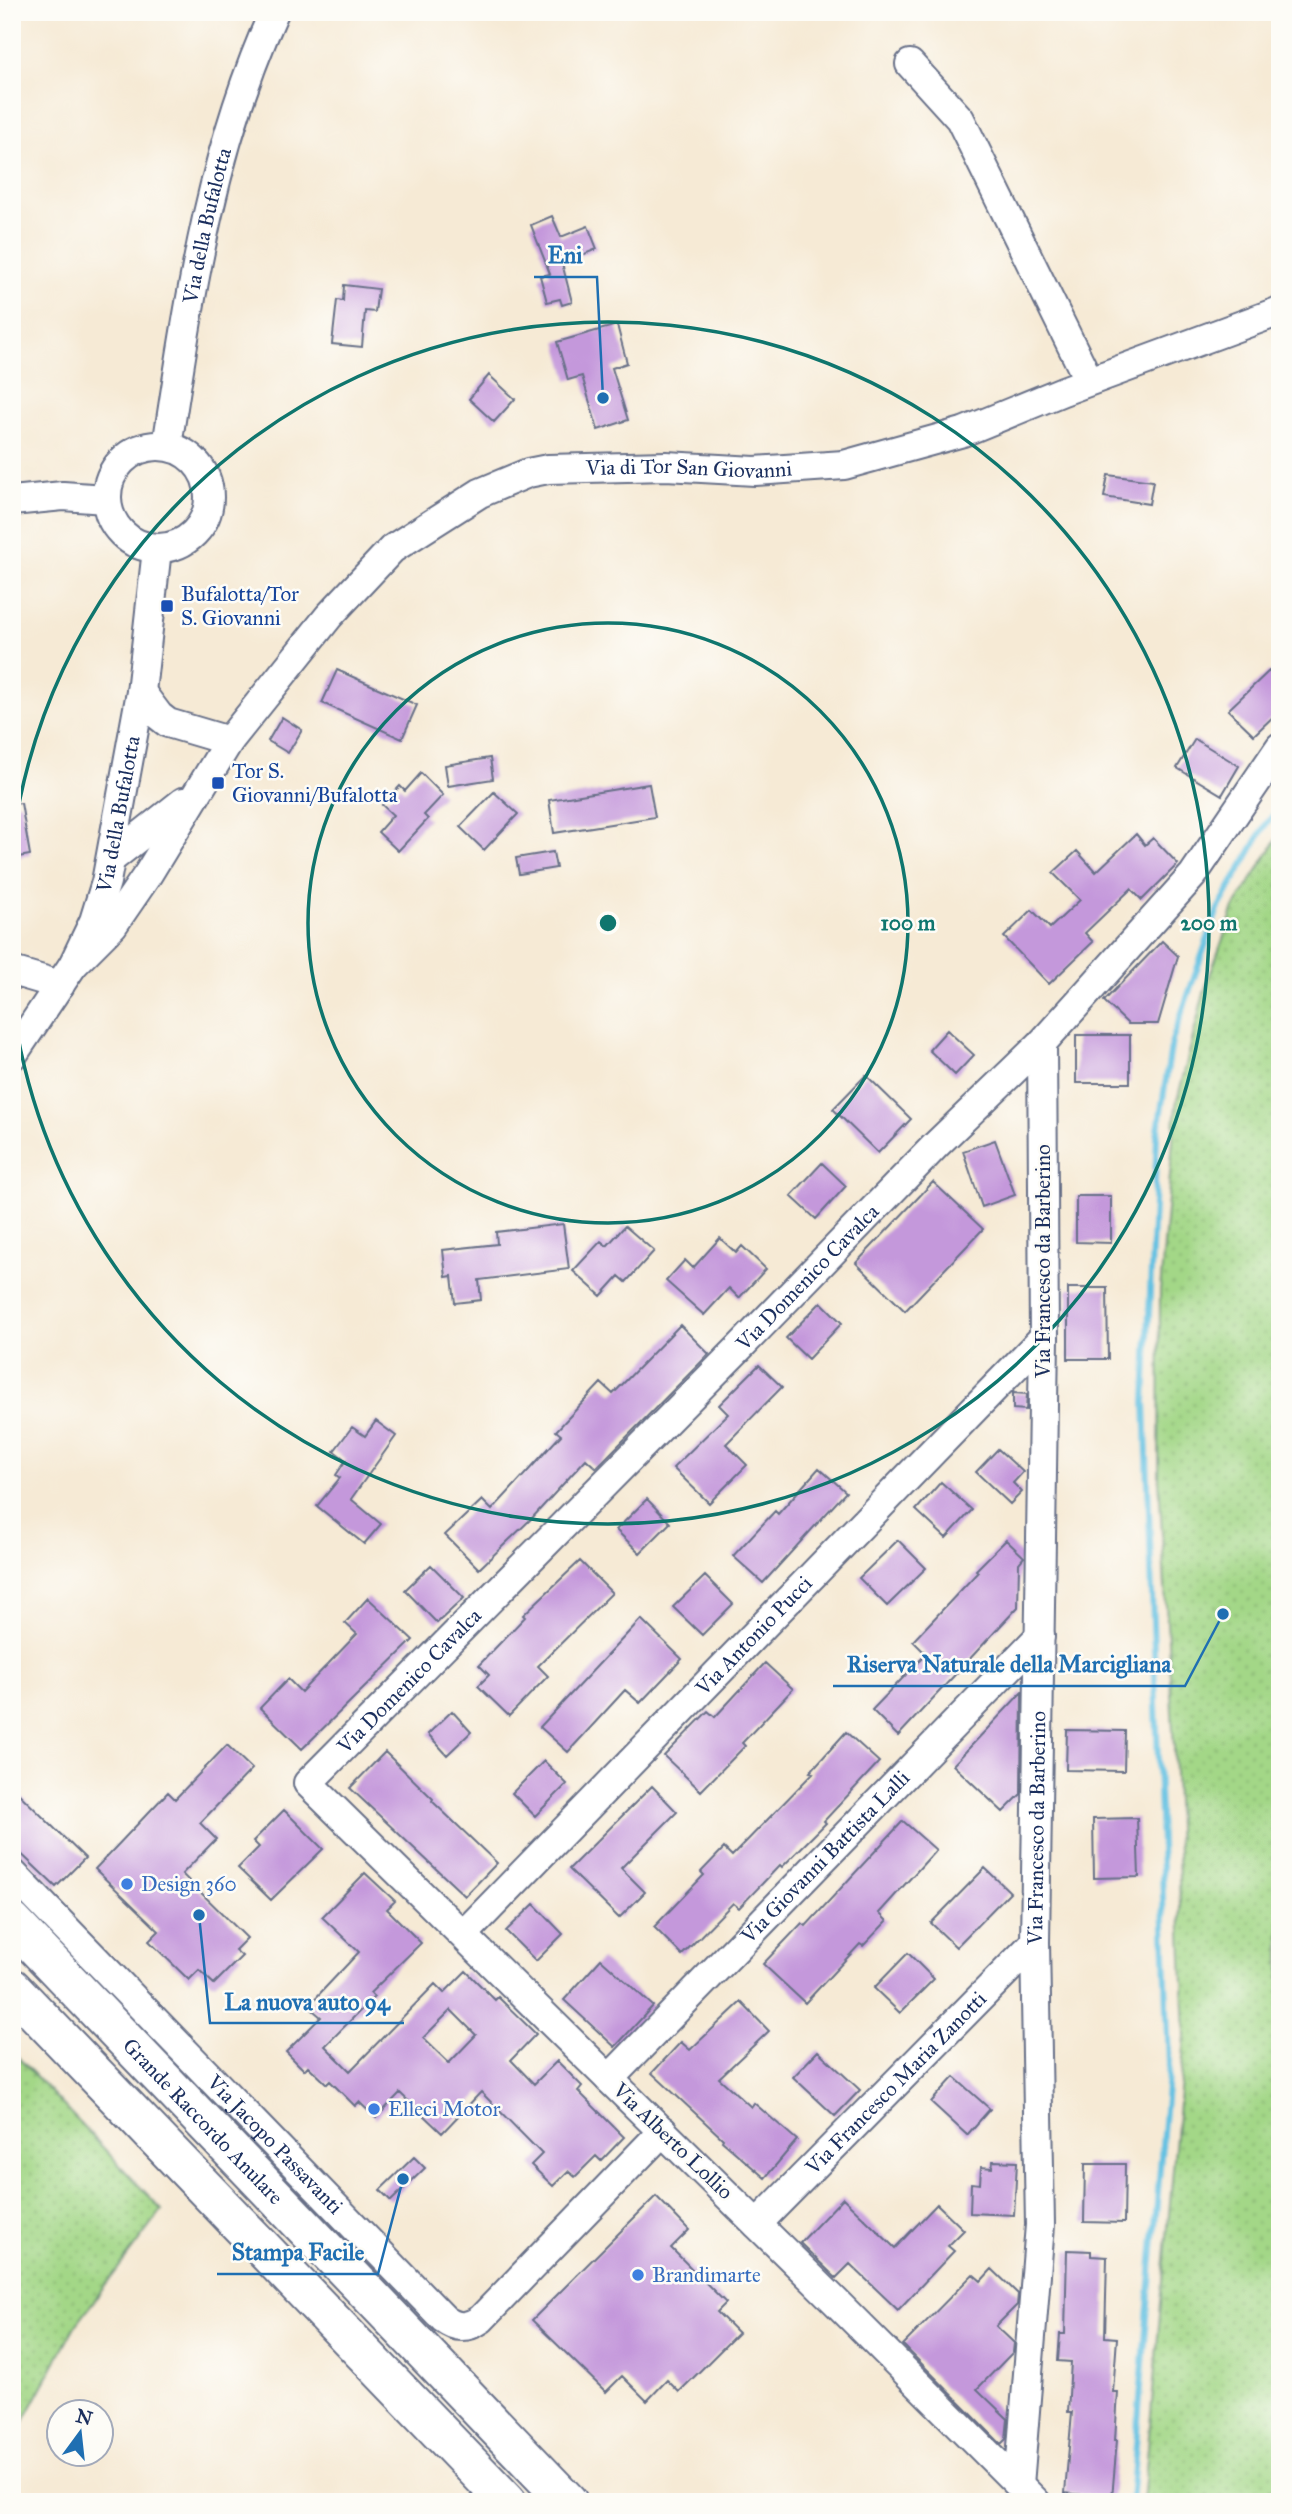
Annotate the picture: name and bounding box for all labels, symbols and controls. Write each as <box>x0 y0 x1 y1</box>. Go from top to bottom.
street label: Via della Bufalotta <box>177 145 237 307</box>
callout: Eni <box>534 233 597 277</box>
text: Eni <box>547 241 583 269</box>
street label: Via di Tor San Giovanni <box>585 453 793 484</box>
place label: Bufalotta/Tor S. Giovanni <box>181 581 299 631</box>
marker: Bufalotta/Tor S. Giovanni <box>159 598 175 614</box>
street label: Via della Bufalotta <box>90 734 146 897</box>
place label: Tor S. Giovanni/Bufalotta <box>232 758 398 808</box>
marker: Tor S. Giovanni/Bufalotta <box>210 775 226 791</box>
text: 100 m <box>881 910 936 936</box>
text: 200 m <box>1181 910 1238 936</box>
centre of rings <box>596 911 620 935</box>
street label: Via Francesco da Barberino <box>1030 1144 1056 1379</box>
street label: Via Domenico Cavalca <box>730 1199 884 1357</box>
street label: Via Antonio Pucci <box>689 1570 818 1702</box>
street label: Via Domenico Cavalca <box>331 1603 487 1760</box>
callout: Riserva Naturale della Marcigliana <box>833 1642 1185 1686</box>
text: Riserva Naturale della Marcigliana <box>847 1650 1173 1679</box>
street label: Via Francesco da Barberino <box>1022 1711 1051 1946</box>
street label: Via Giovanni Battista Lalli <box>735 1765 915 1949</box>
place label: Design 360 <box>141 1871 237 1897</box>
marker: Design 360 <box>119 1876 135 1892</box>
callout: La nuova auto 94 <box>210 1979 404 2023</box>
street label: Via Francesco Maria Zanotti <box>799 1986 992 2181</box>
text: La nuova auto 94 <box>224 1988 391 2017</box>
street label: Grande Raccordo Anulare <box>117 2033 289 2210</box>
street label: Via Jacopo Passavanti <box>201 2069 349 2220</box>
street label: Via Alberto Lollio <box>607 2076 739 2205</box>
place label: Elleci Motor <box>388 2096 500 2122</box>
marker: Elleci Motor <box>366 2101 382 2117</box>
callout: Stampa Facile <box>217 2230 378 2274</box>
text: Stampa Facile <box>232 2238 365 2267</box>
place label: Brandimarte <box>652 2262 761 2288</box>
marker: Brandimarte <box>630 2267 646 2283</box>
north arrow <box>46 2398 116 2468</box>
text: N <box>74 2404 95 2430</box>

